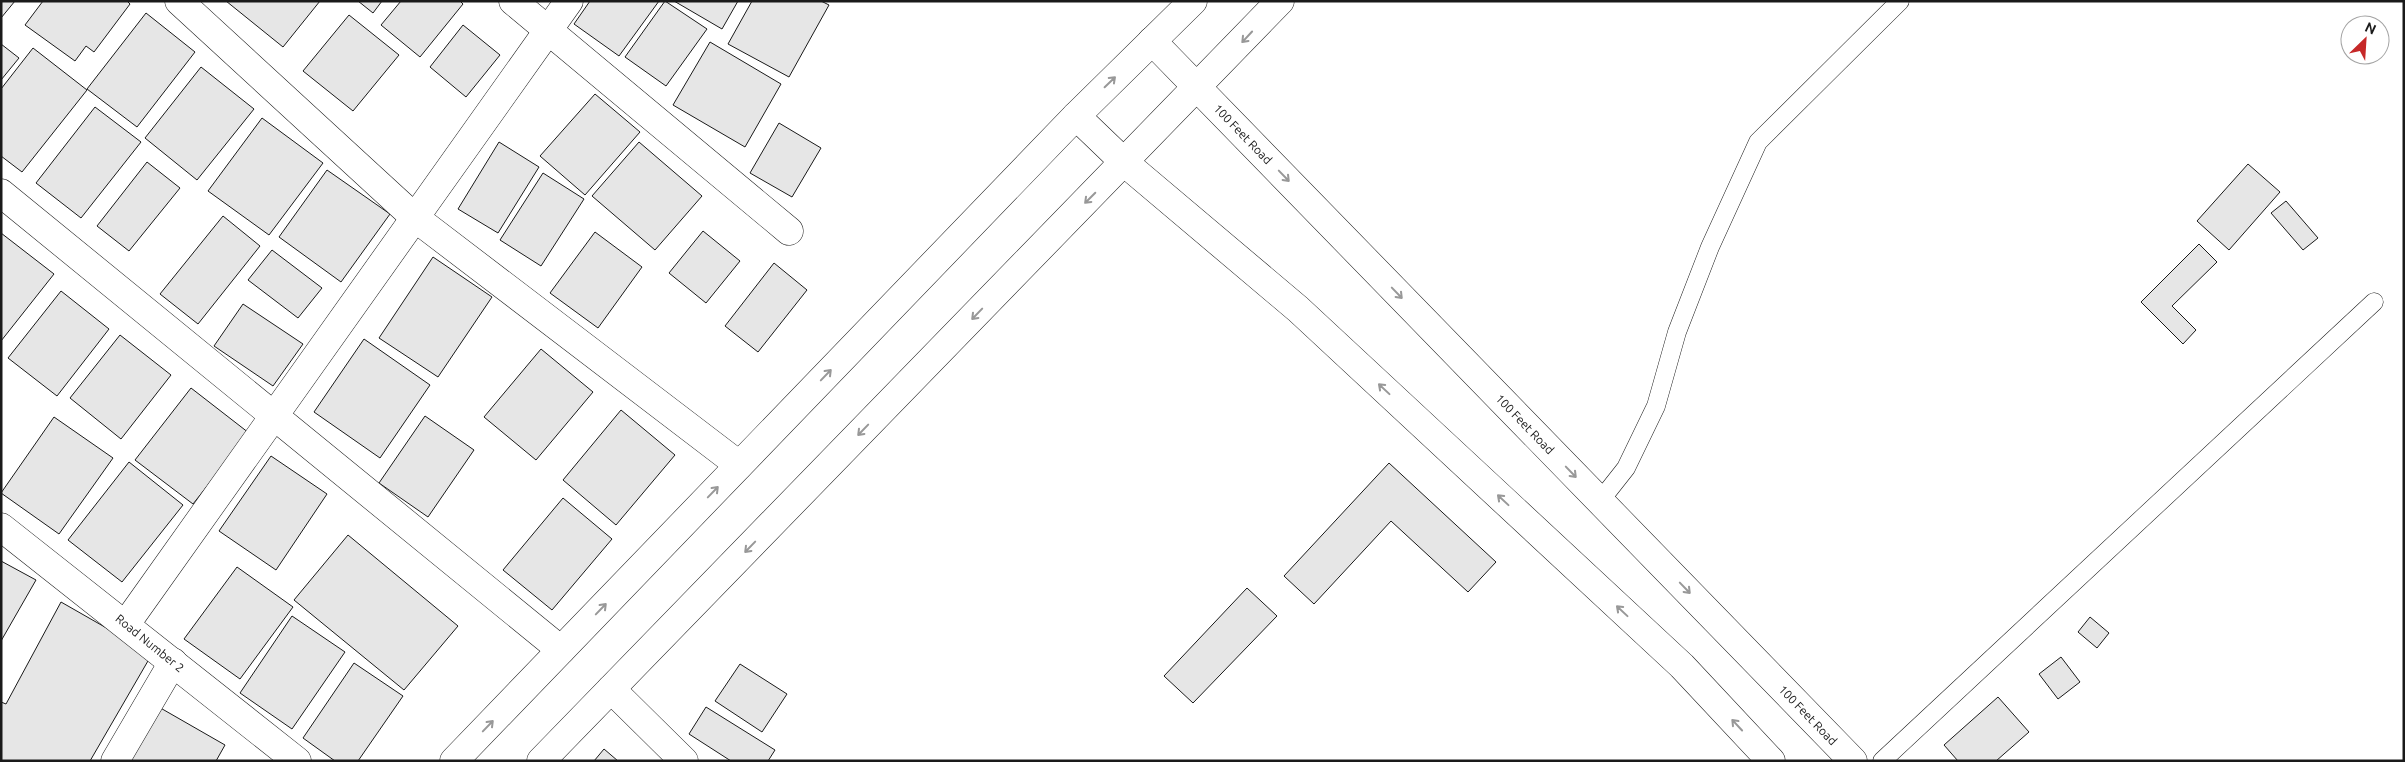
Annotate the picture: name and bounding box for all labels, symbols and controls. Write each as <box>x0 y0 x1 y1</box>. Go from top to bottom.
north arrow <box>2340 15 2390 65</box>
text: N <box>2362 19 2379 38</box>
one-way arrow <box>1241 30 1253 42</box>
one-way arrow <box>1104 76 1116 88</box>
street label: 100 Feet Road <box>1211 102 1275 166</box>
one-way arrow <box>1278 170 1290 182</box>
one-way arrow <box>1084 192 1096 204</box>
one-way arrow <box>1391 286 1403 299</box>
one-way arrow <box>971 308 983 320</box>
one-way arrow <box>820 368 832 381</box>
one-way arrow <box>1378 383 1391 395</box>
street label: 100 Feet Road <box>1493 392 1557 456</box>
one-way arrow <box>857 424 869 437</box>
one-way arrow <box>1565 466 1578 478</box>
one-way arrow <box>707 486 720 498</box>
one-way arrow <box>1497 494 1510 506</box>
one-way arrow <box>744 540 756 553</box>
one-way arrow <box>1679 582 1691 594</box>
one-way arrow <box>595 602 607 615</box>
one-way arrow <box>1616 605 1629 617</box>
street label: Road Number 2 <box>113 612 187 674</box>
street label: 100 Feet Road <box>1776 683 1840 747</box>
one-way arrow <box>482 719 494 732</box>
one-way arrow <box>1731 719 1743 732</box>

